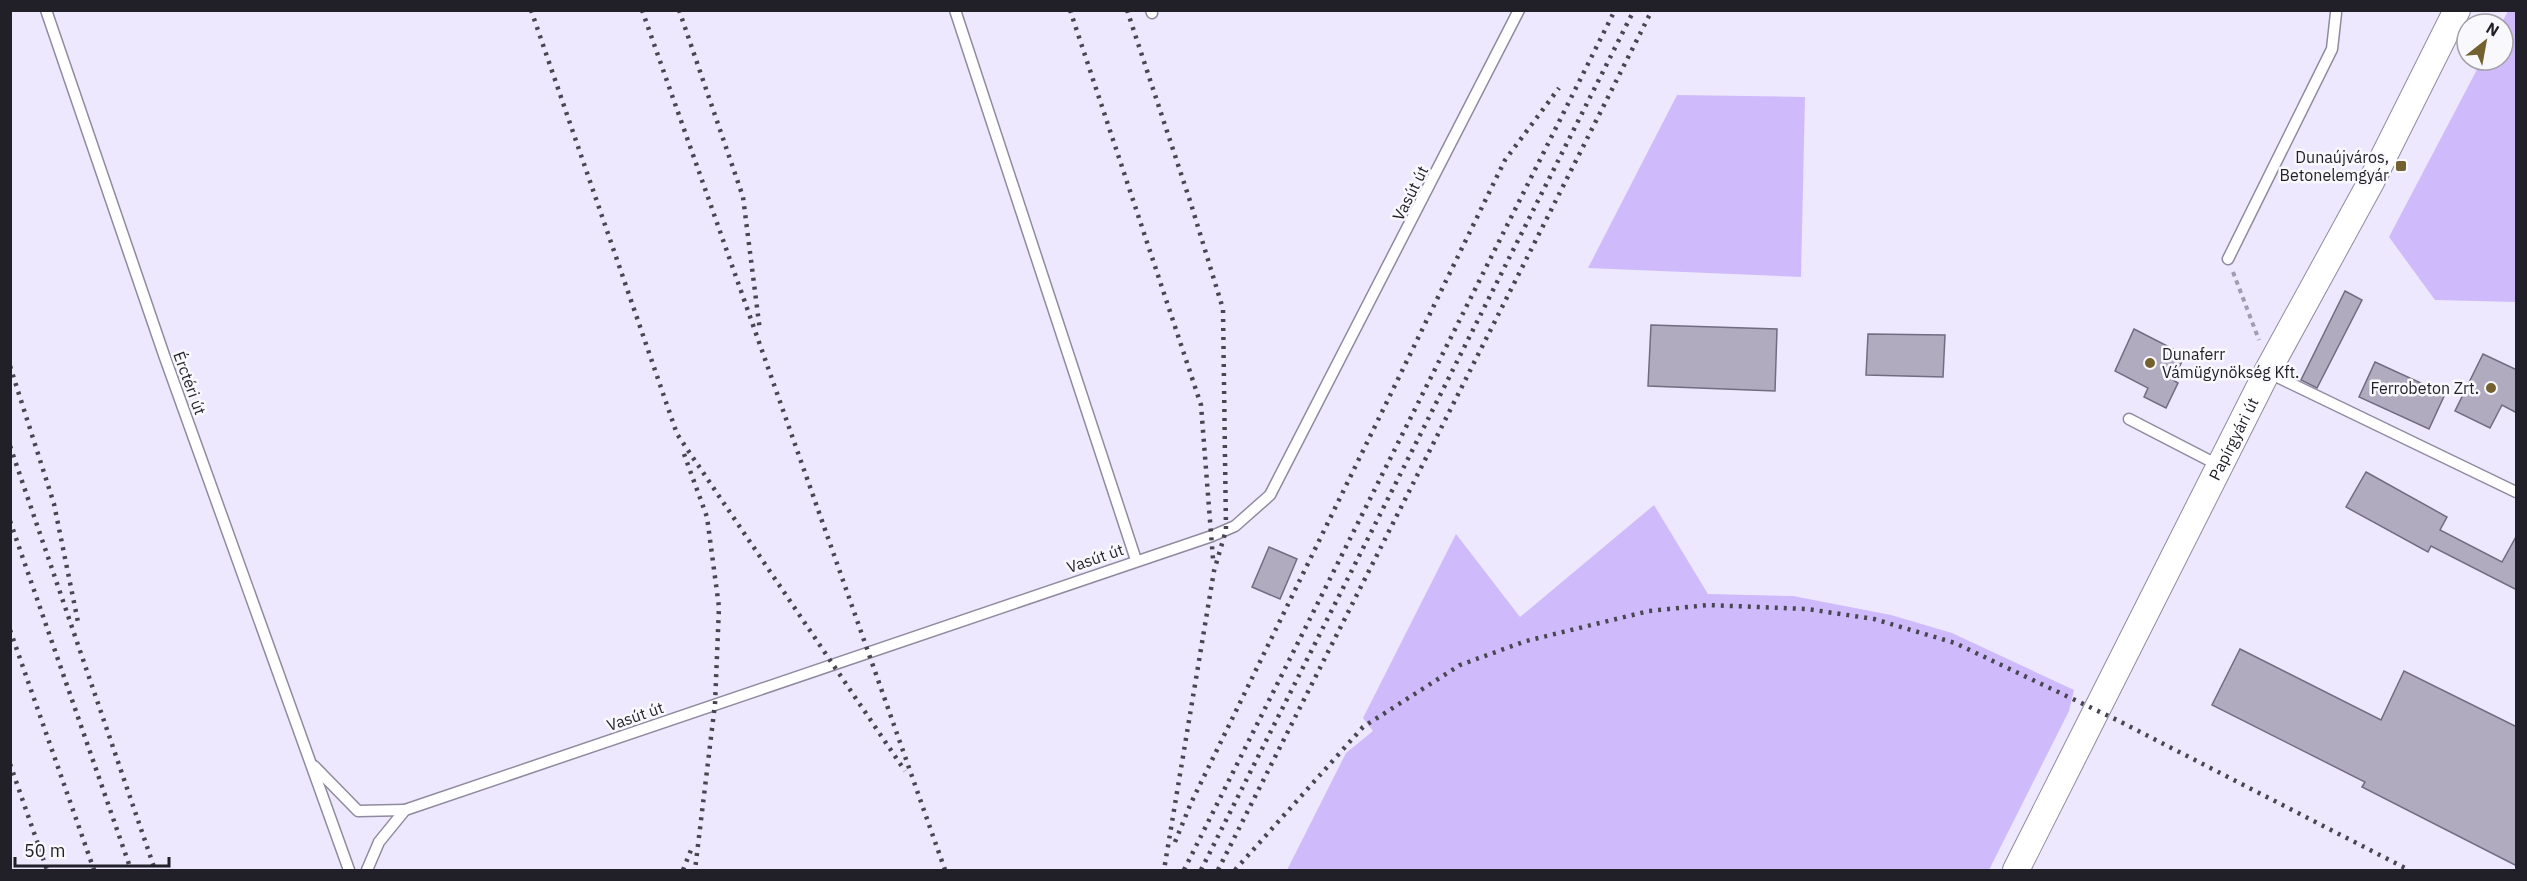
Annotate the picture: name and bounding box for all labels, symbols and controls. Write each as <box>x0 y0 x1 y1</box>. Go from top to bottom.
north arrow <box>2455 12 2515 72</box>
text: N <box>2483 18 2503 41</box>
place label: Dunaújváros, Betonelemgyár <box>2280 147 2389 185</box>
marker: Dunaújváros, Betonelemgyár <box>2394 159 2408 173</box>
street label: Vasút út <box>1388 162 1432 224</box>
place label: Dunaferr Vámügynökség Kft. <box>2162 344 2299 382</box>
street label: Érctéri út <box>169 348 212 417</box>
marker: Dunaferr Vámügynökség Kft. <box>2143 356 2157 370</box>
place label: Ferrobeton Zrt. <box>2370 378 2479 398</box>
marker: Ferrobeton Zrt. <box>2484 381 2498 395</box>
street label: Papírgyári út <box>2204 394 2263 483</box>
street label: Vasút út <box>1064 539 1126 577</box>
street label: Vasút út <box>604 697 666 735</box>
scale bar <box>15 830 170 868</box>
text: 50 m <box>24 839 66 862</box>

